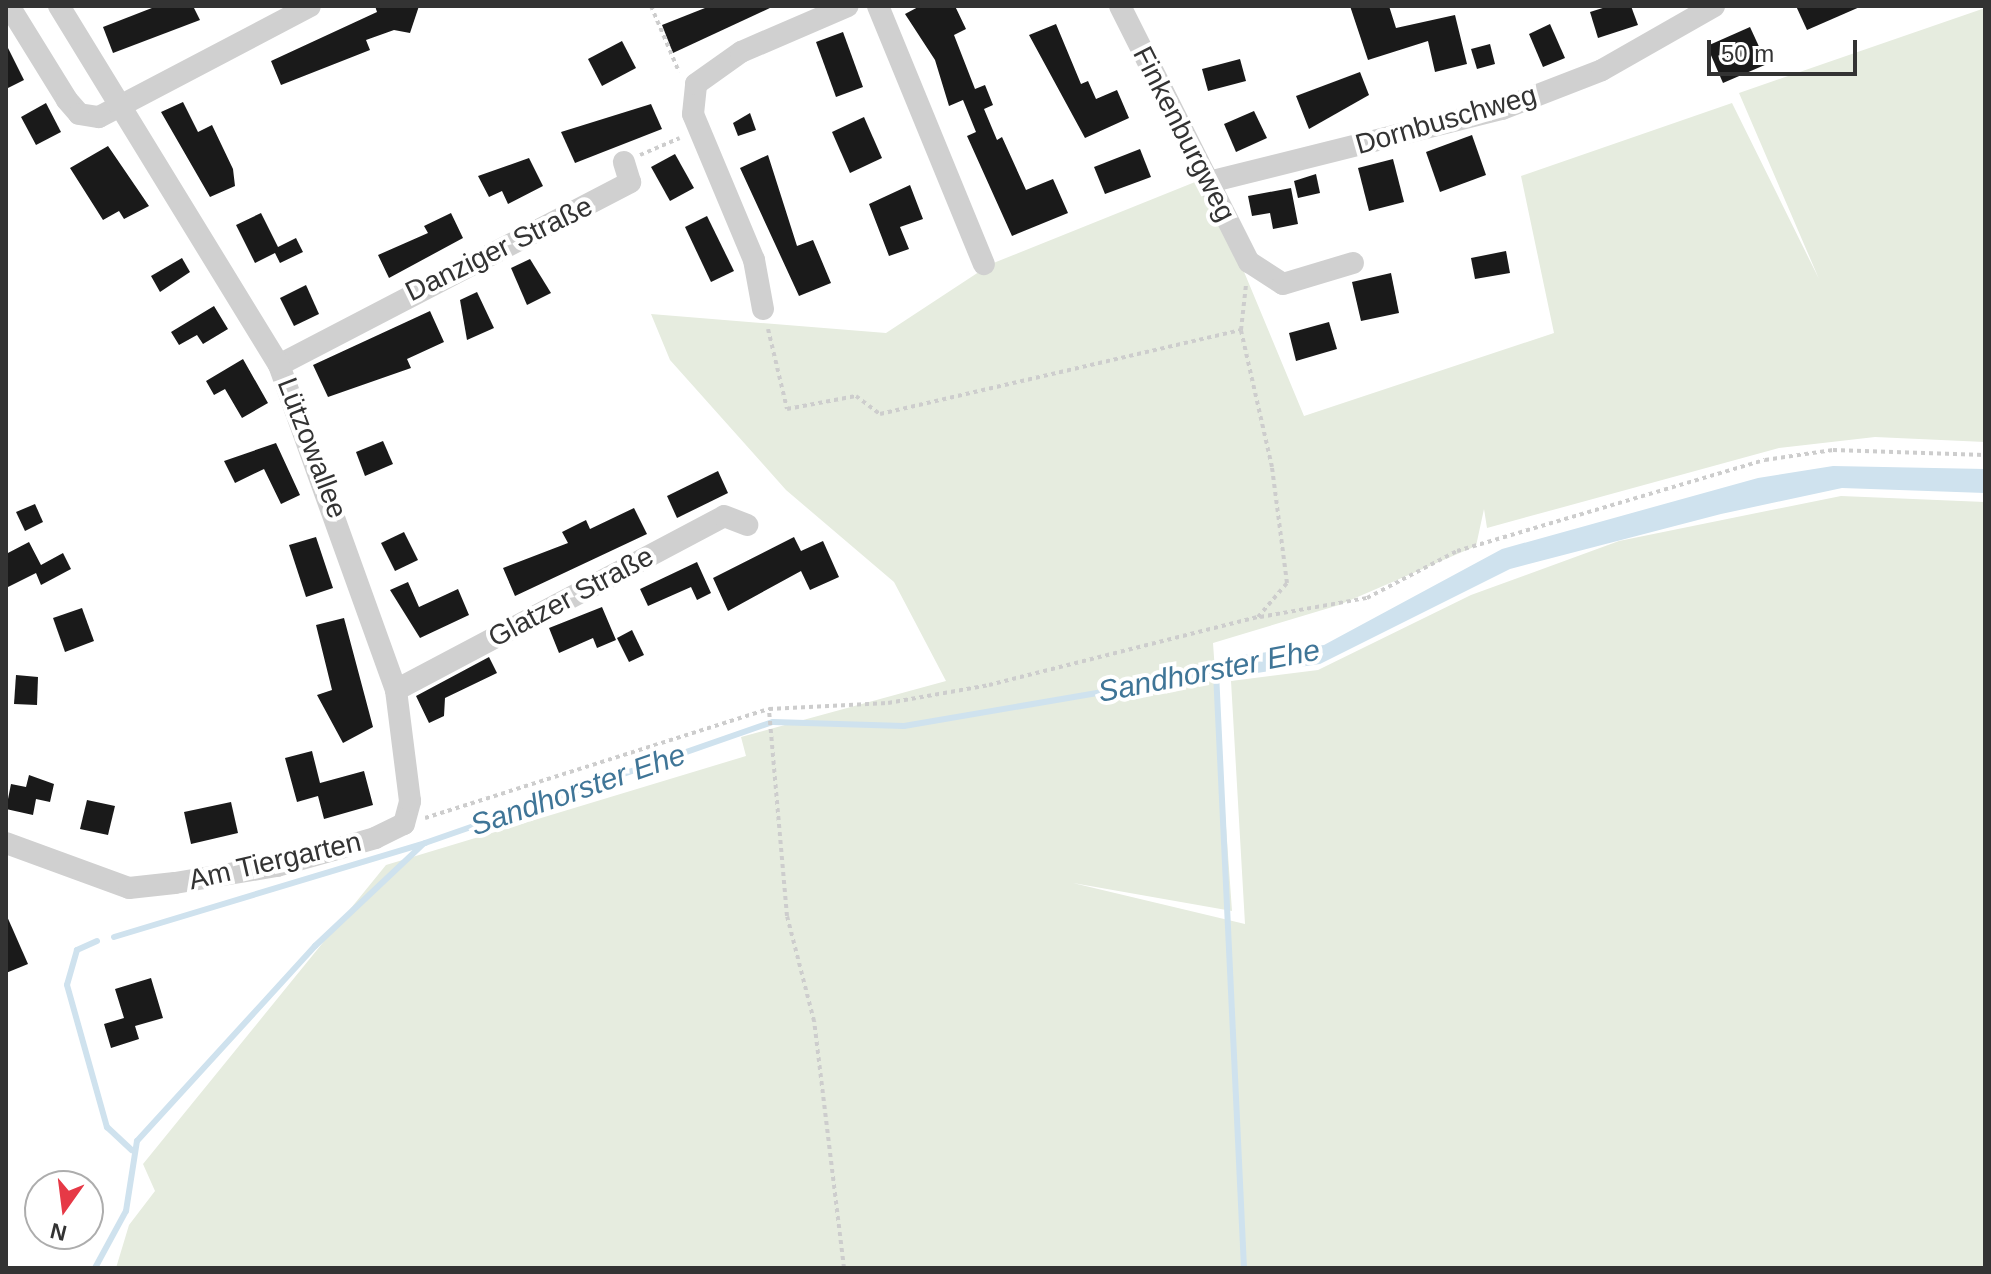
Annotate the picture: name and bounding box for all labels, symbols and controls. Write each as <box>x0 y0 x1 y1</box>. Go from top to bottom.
scale bar <box>1711 24 1861 74</box>
text: 50 m <box>1721 40 1774 67</box>
street label: Finkenburgweg <box>1126 41 1242 227</box>
street label: Dornbuschweg <box>1352 78 1540 162</box>
street label: Danziger Straße <box>400 189 598 309</box>
street label: Lützowallee <box>270 373 354 523</box>
street label: Glatzer Straße <box>483 539 659 655</box>
water label: Sandhorster Ehe <box>1095 632 1323 710</box>
water label: Sandhorster Ehe <box>466 736 690 844</box>
street label: Am Tiergarten <box>185 825 365 897</box>
north arrow <box>24 1170 104 1250</box>
text: N <box>48 1218 69 1246</box>

